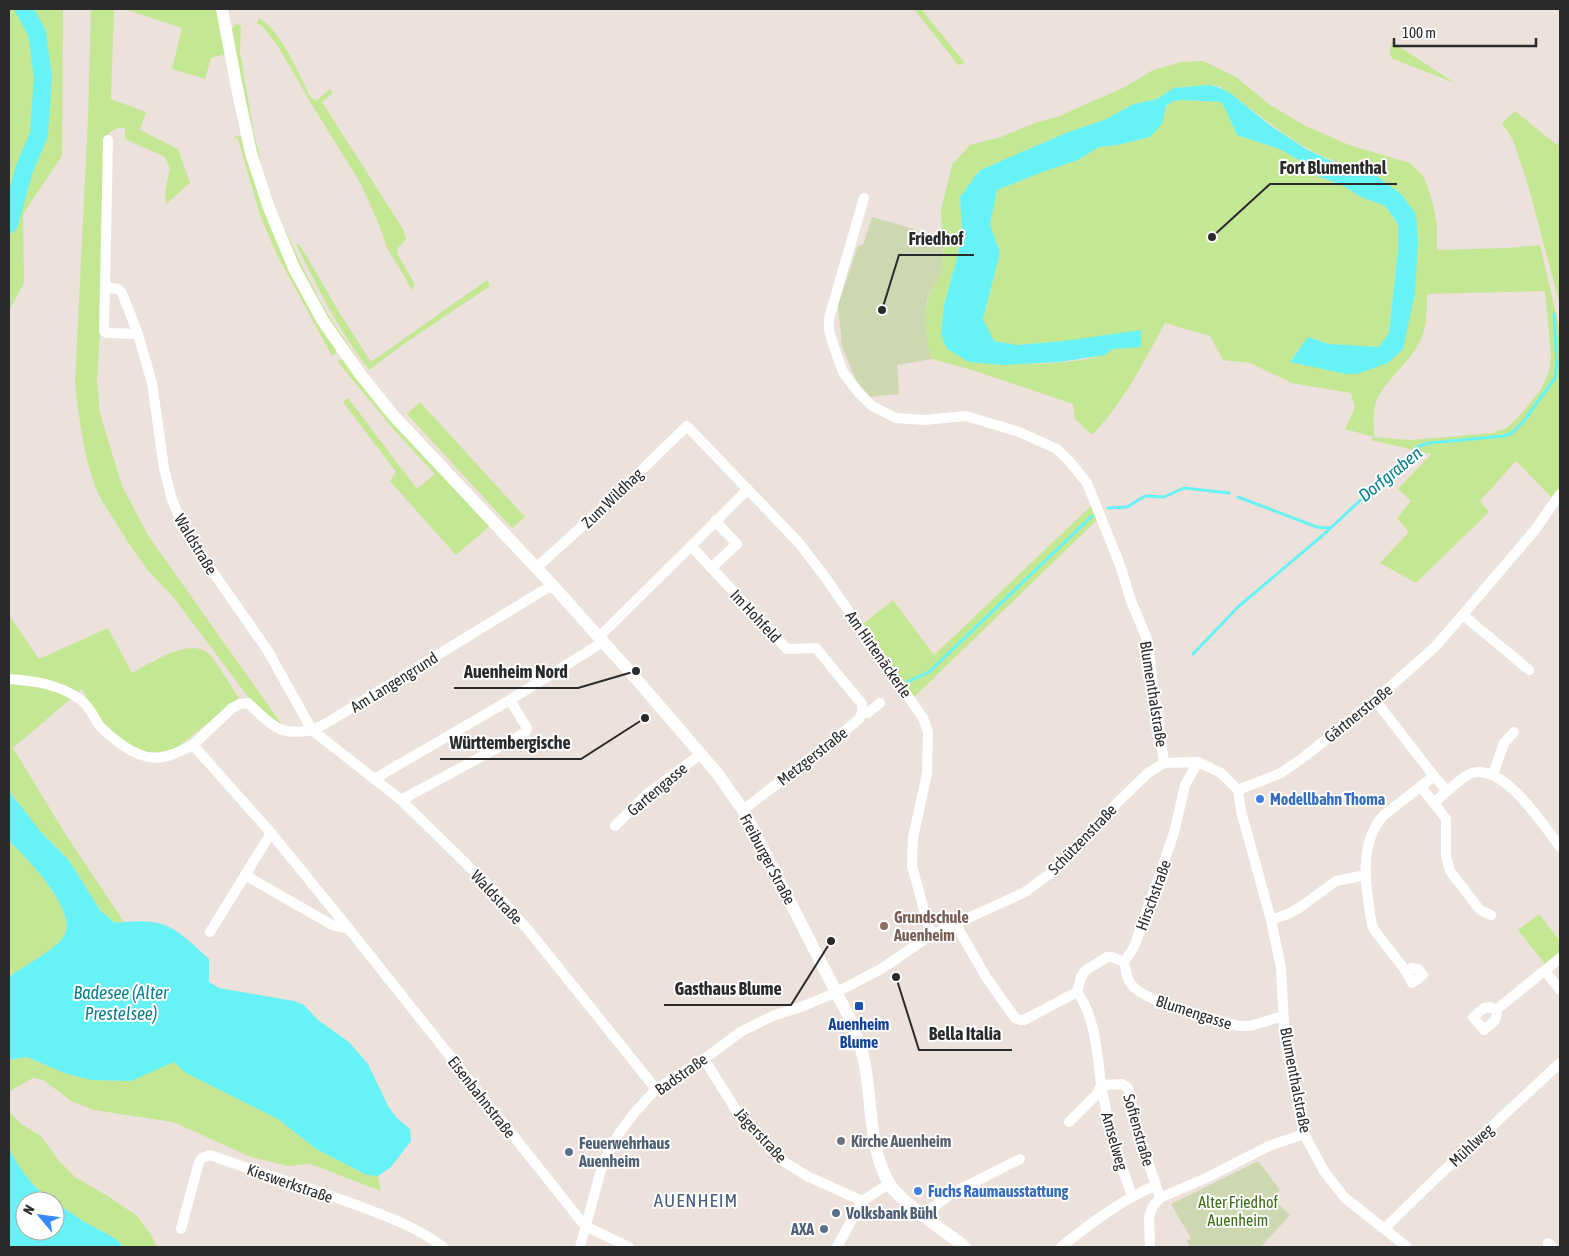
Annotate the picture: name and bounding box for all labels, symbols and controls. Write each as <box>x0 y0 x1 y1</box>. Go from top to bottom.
scale bar <box>1394 15 1536 47</box>
text: 100 m <box>1402 24 1436 41</box>
callout: Fort Blumenthal <box>1270 151 1397 184</box>
text: Fort Blumenthal <box>1279 157 1387 178</box>
callout: Friedhof <box>899 222 974 255</box>
text: Friedhof <box>908 228 965 249</box>
water label: Dorfgraben <box>1354 442 1426 506</box>
street label: Zum Wildhag <box>578 464 647 532</box>
street label: Waldstraße <box>171 511 221 577</box>
street label: Im Hohfeld <box>727 586 785 646</box>
street label: Am Hirtenäckerle <box>842 607 916 701</box>
street label: Blumenthalstraße <box>1137 640 1171 748</box>
street label: Am Langengrund <box>347 648 441 717</box>
callout: Auenheim Nord <box>454 655 578 688</box>
text: Auenheim Nord <box>463 661 568 682</box>
street label: Gärtnerstraße <box>1321 680 1395 746</box>
street label: Metzgerstraße <box>773 723 851 790</box>
callout: Württembergische <box>440 726 581 759</box>
text: Württembergische <box>448 732 571 753</box>
street label: Gartengasse <box>623 759 691 820</box>
place label: Modellbahn Thoma <box>1270 790 1385 808</box>
marker: Modellbahn Thoma <box>1254 793 1266 805</box>
street label: Schützenstraße <box>1044 800 1120 878</box>
street label: Freiburger Straße <box>736 811 799 908</box>
street label: Hirschstraße <box>1132 857 1174 933</box>
street label: Waldstraße <box>468 866 526 928</box>
place label: Grundschule Auenheim <box>893 908 969 944</box>
marker: Grundschule Auenheim <box>878 920 890 932</box>
callout: Gasthaus Blume <box>664 972 791 1005</box>
text: Gasthaus Blume <box>674 978 782 999</box>
water label: Badesee (Alter Prestelsee) <box>74 982 169 1024</box>
street label: Blumengasse <box>1154 991 1234 1034</box>
marker: Auenheim Blume <box>853 1000 865 1012</box>
place label: Auenheim Blume <box>828 1015 889 1051</box>
callout: Bella Italia <box>919 1017 1012 1050</box>
text: Bella Italia <box>929 1023 1001 1044</box>
street label: Blumenthalstraße <box>1277 1026 1315 1134</box>
street label: Badstraße <box>651 1050 711 1098</box>
street label: Eisenbahnstraße <box>445 1053 519 1141</box>
street label: Sofienstraße <box>1120 1092 1158 1168</box>
street label: Jägerstraße <box>731 1104 791 1167</box>
street label: Amselweg <box>1097 1110 1132 1173</box>
street label: Mühlweg <box>1445 1120 1498 1171</box>
place label: Kirche Auenheim <box>851 1132 951 1150</box>
place label: Feuerwehrhaus Auenheim <box>578 1134 670 1170</box>
marker: Kirche Auenheim <box>835 1135 847 1147</box>
marker: Feuerwehrhaus Auenheim <box>563 1146 575 1158</box>
street label: Kieswerkstraße <box>245 1160 335 1206</box>
place label: Fuchs Raumausstattung <box>928 1182 1068 1200</box>
marker: Fuchs Raumausstattung <box>912 1185 924 1197</box>
district label: AUENHEIM <box>654 1189 738 1211</box>
north arrow <box>15 1191 65 1241</box>
park label: Alter Friedhof Auenheim <box>1198 1193 1278 1229</box>
text: N <box>20 1202 38 1217</box>
place label: Volksbank Bühl <box>845 1204 938 1222</box>
marker: Volksbank Bühl <box>830 1207 842 1219</box>
place label: AXA <box>790 1220 814 1238</box>
marker: AXA <box>818 1223 830 1235</box>

